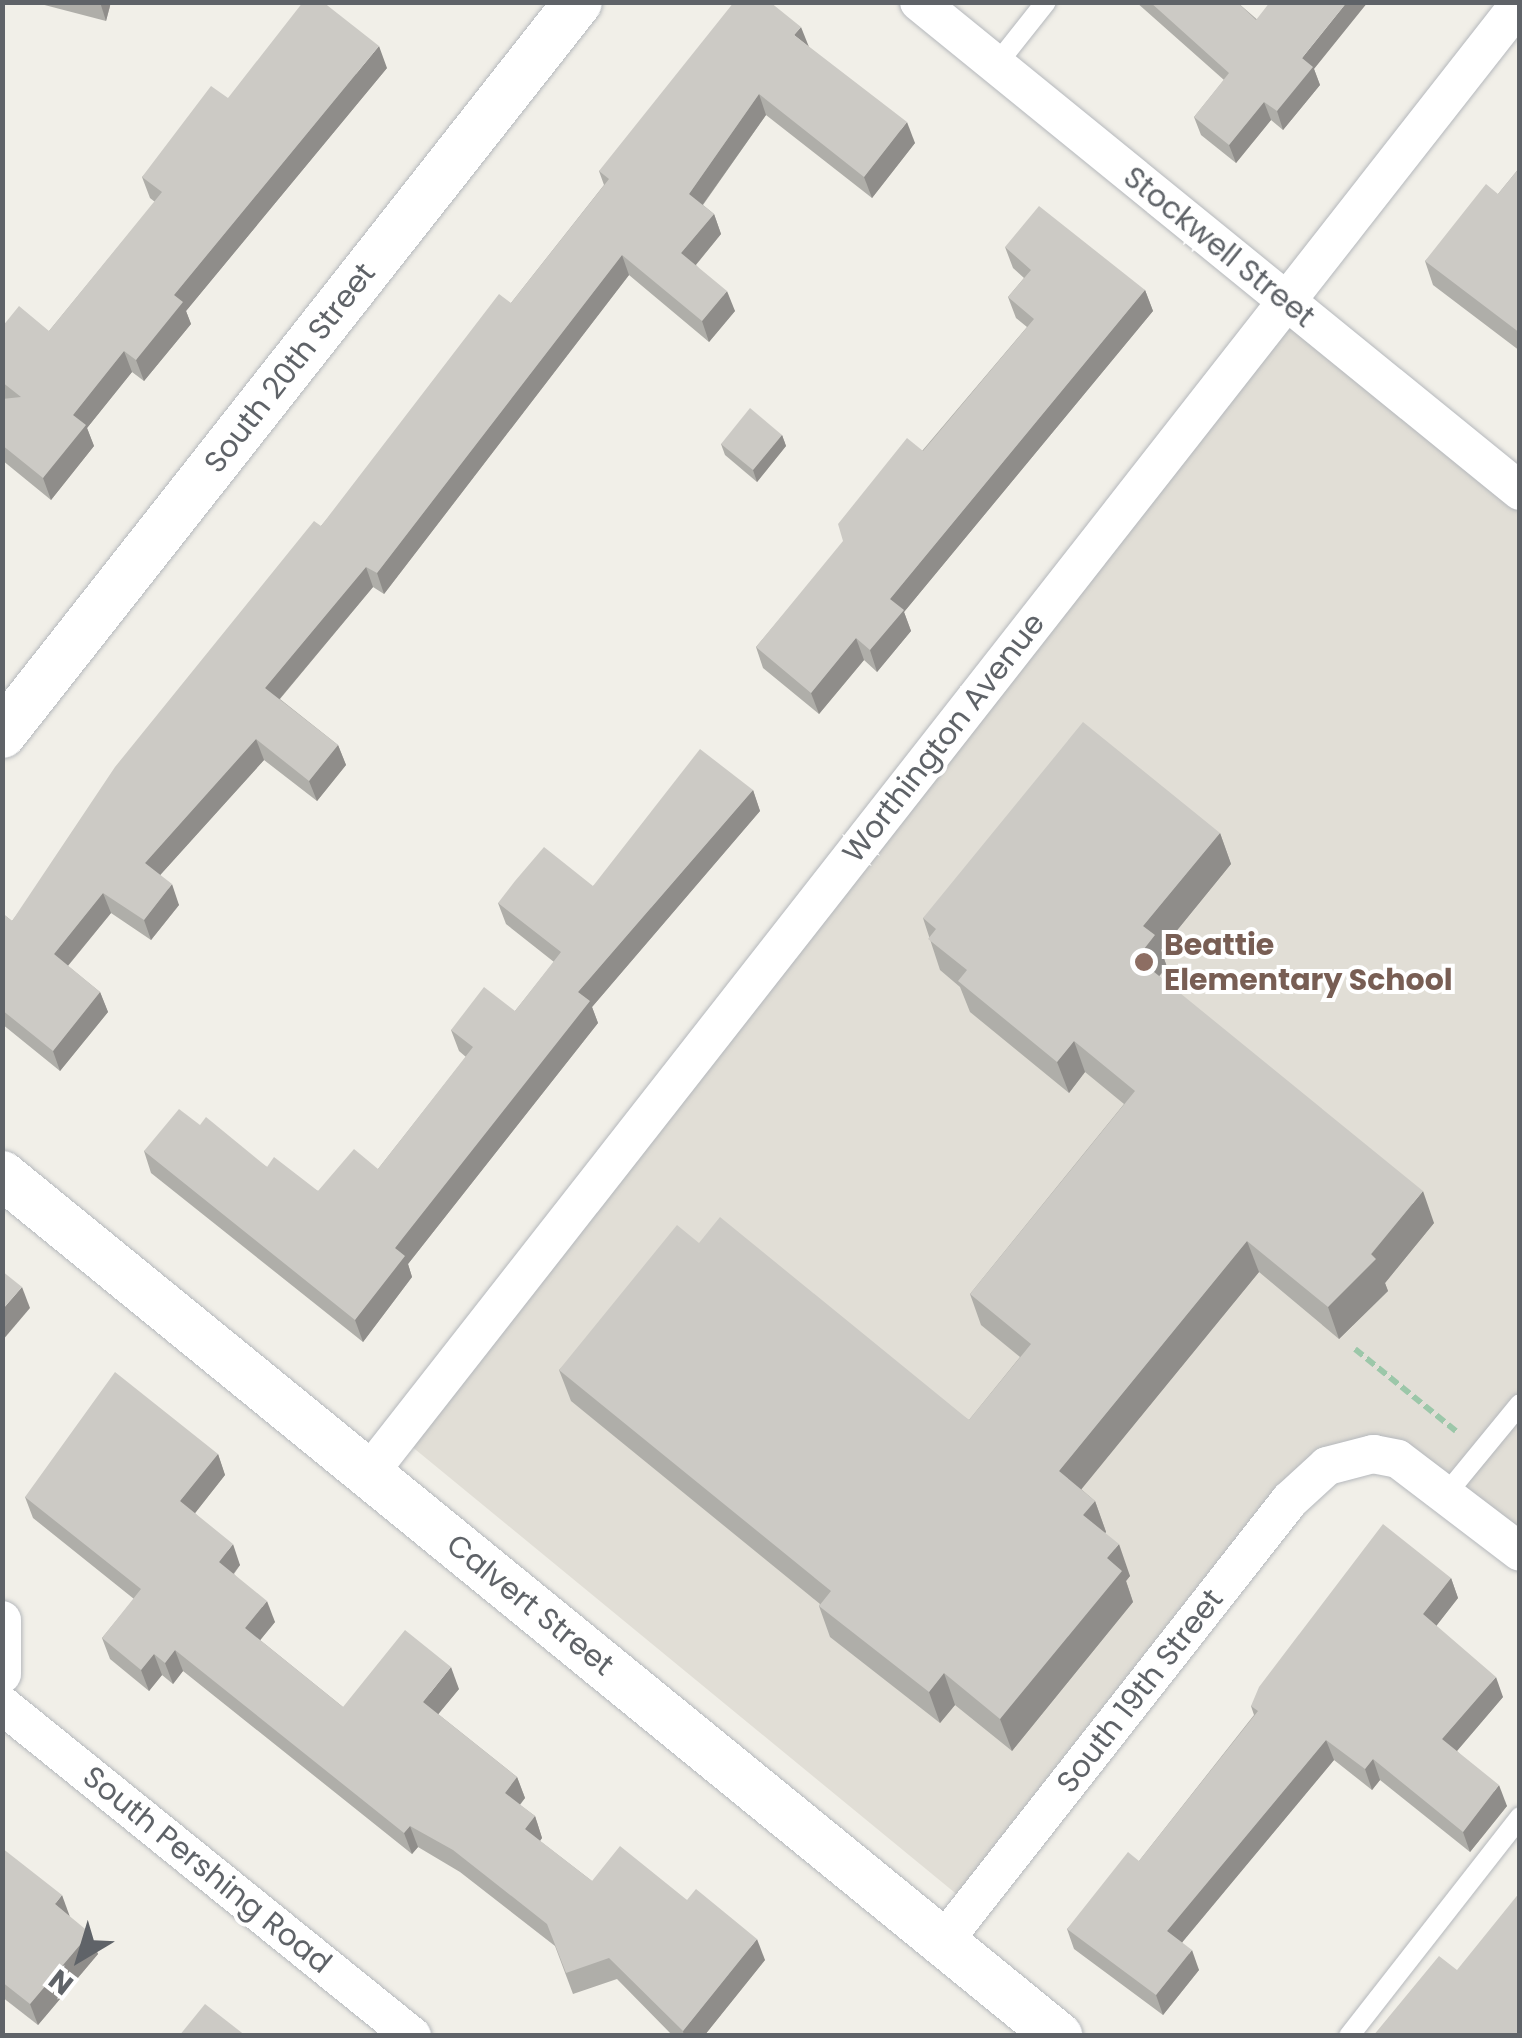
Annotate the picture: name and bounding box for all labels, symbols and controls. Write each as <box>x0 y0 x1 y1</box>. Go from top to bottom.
street label: Stockwell Street <box>1116 159 1322 335</box>
street label: South 20th Street <box>197 256 383 480</box>
street label: Worthington Avenue <box>835 606 1053 870</box>
place label: Beattie Elementary School <box>1164 927 1453 998</box>
marker: Beattie Elementary School <box>1133 951 1155 973</box>
street label: Calvert Street <box>439 1527 621 1683</box>
street label: South 19th Street <box>1049 1582 1231 1800</box>
street label: South Pershing Road <box>76 1759 338 1981</box>
north arrow <box>30 1908 130 2008</box>
text: N <box>41 1960 82 2004</box>

